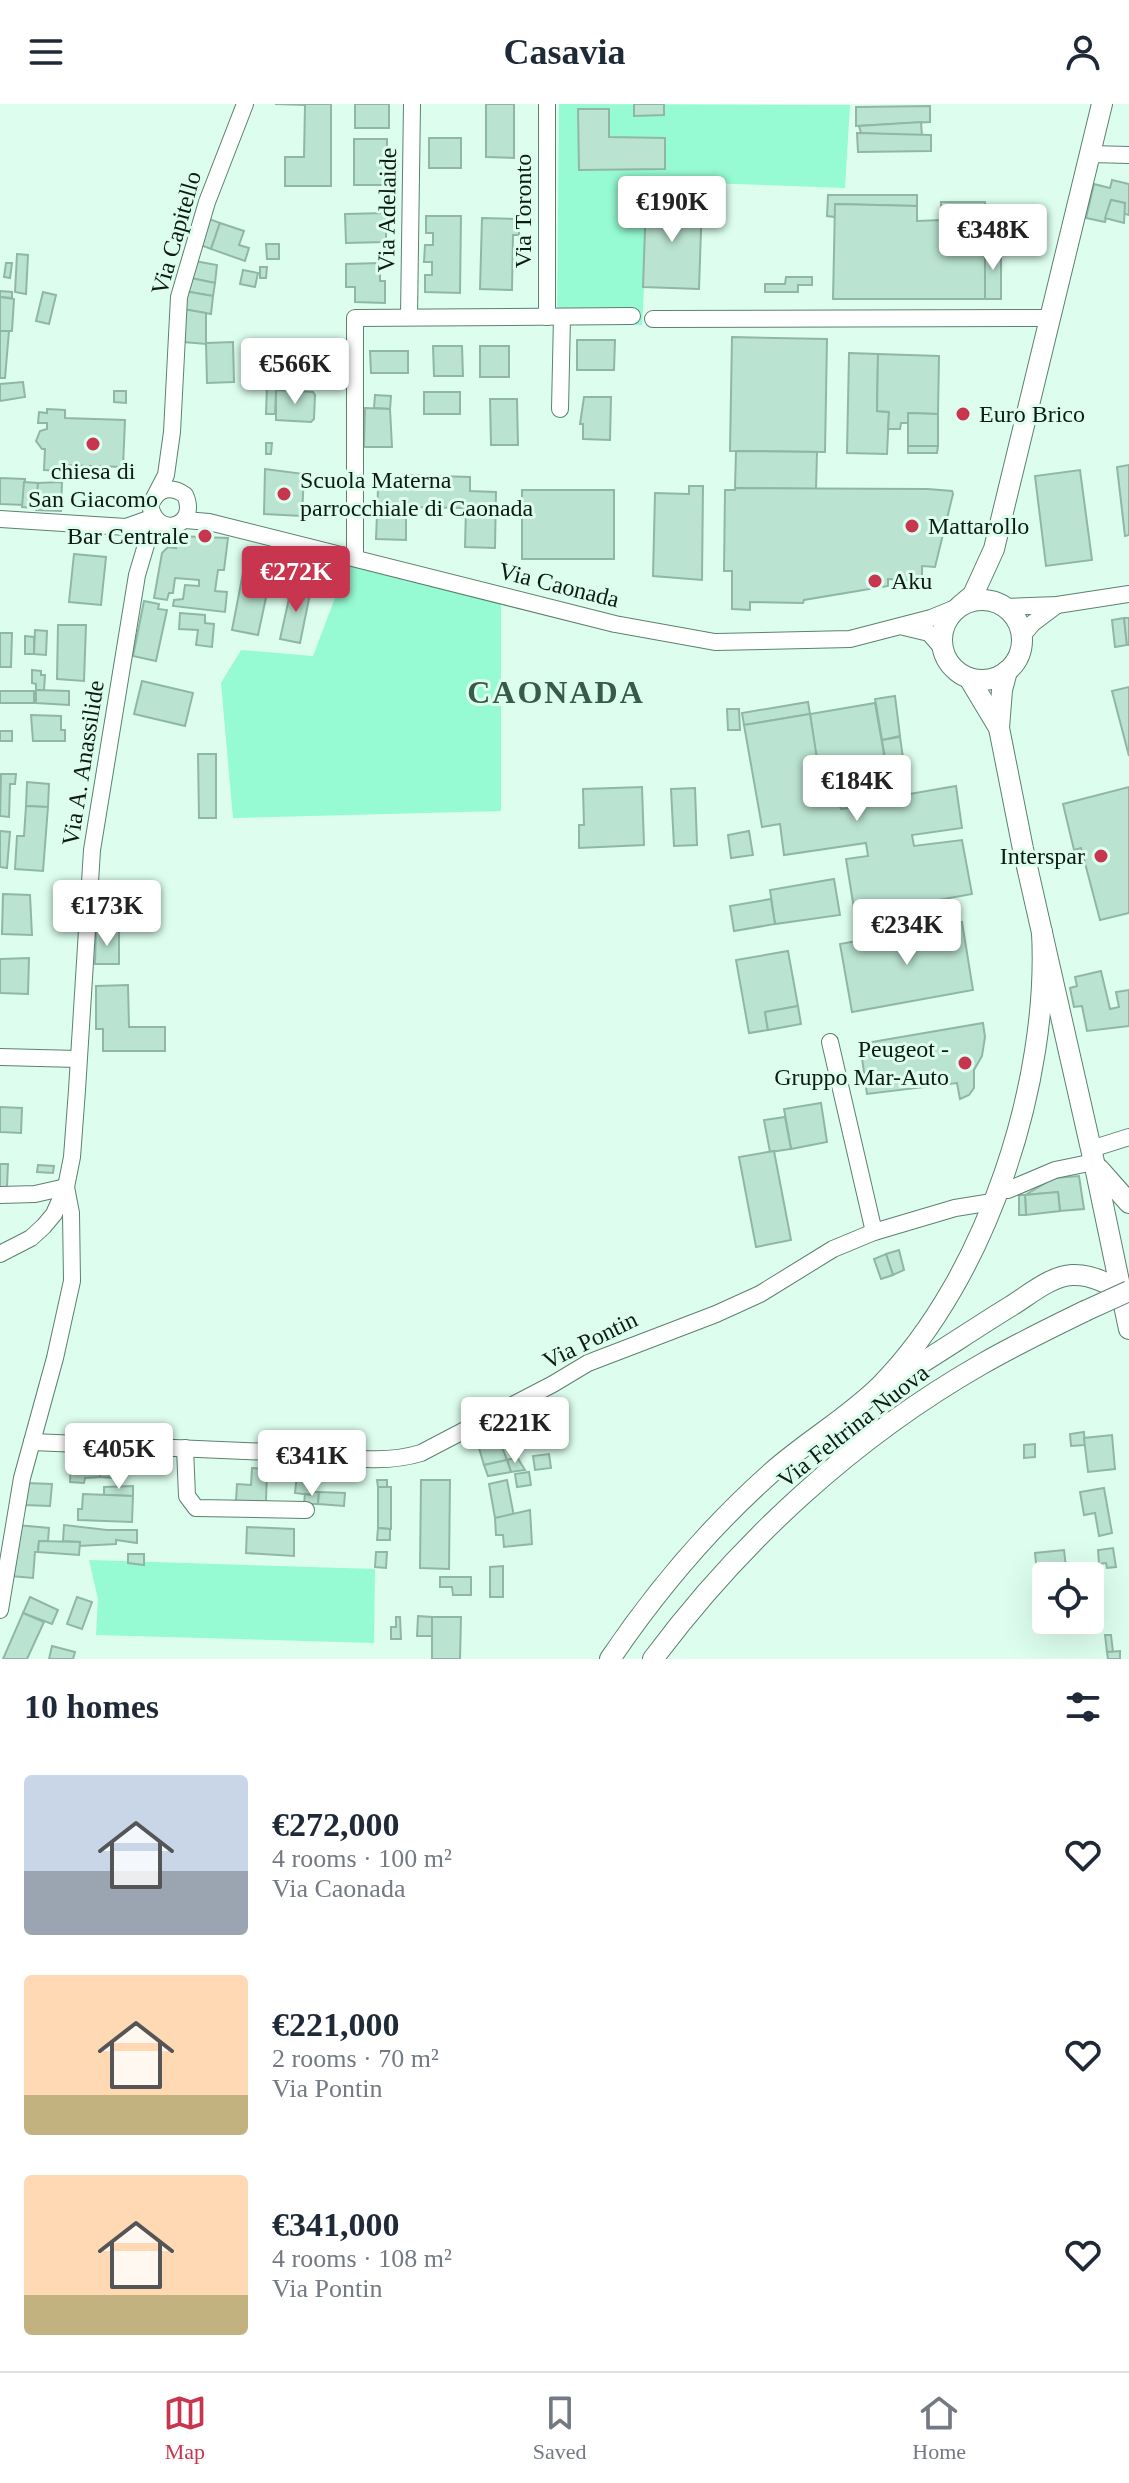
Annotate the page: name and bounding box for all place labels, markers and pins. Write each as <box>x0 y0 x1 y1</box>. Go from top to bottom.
pin: €190K <box>616 176 728 244</box>
pin: €348K <box>937 204 1049 272</box>
pin: €566K <box>239 338 351 406</box>
place label: Euro Brico <box>979 401 1085 427</box>
marker: Euro Brico <box>954 405 972 423</box>
marker: chiesa di San Giacomo <box>84 435 102 453</box>
place label: chiesa di San Giacomo <box>28 458 158 512</box>
place label: Scuola Materna parrocchiale di Caonada <box>300 467 534 521</box>
marker: Scuola Materna parrocchiale di Caonada <box>275 485 293 503</box>
place label: Mattarollo <box>928 513 1029 539</box>
marker: Mattarollo <box>903 517 921 535</box>
place label: Bar Centrale <box>67 523 189 549</box>
marker: Bar Centrale <box>196 527 214 545</box>
pin: €272K <box>240 546 352 614</box>
place label: Aku <box>891 568 932 594</box>
marker: Aku <box>866 572 884 590</box>
pin: €184K <box>801 755 913 823</box>
place label: Interspar <box>1000 843 1085 869</box>
marker: Interspar <box>1092 847 1110 865</box>
pin: €173K <box>51 880 163 948</box>
pin: €234K <box>851 899 963 967</box>
place label: Peugeot - Gruppo Mar-Auto <box>774 1036 949 1090</box>
marker: Peugeot - Gruppo Mar-Auto <box>956 1054 974 1072</box>
pin: €221K <box>459 1397 571 1465</box>
pin: €405K <box>63 1423 175 1491</box>
pin: €341K <box>256 1430 368 1498</box>

